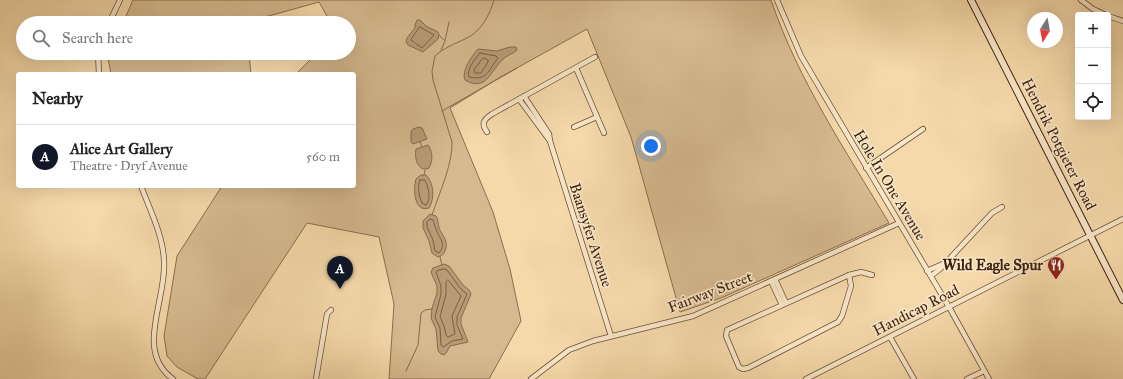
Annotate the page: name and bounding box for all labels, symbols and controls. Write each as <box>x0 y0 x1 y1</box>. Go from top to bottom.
north arrow <box>1027 12 1063 48</box>
map controls <box>1075 12 1111 120</box>
button: + <box>1075 12 1111 48</box>
search box <box>16 16 356 60</box>
icon: search <box>30 27 52 49</box>
text: Search here <box>62 29 133 47</box>
button: − <box>1075 48 1111 84</box>
street label: Hendrik Potgieter Road <box>1018 75 1100 213</box>
button: locate <box>1075 84 1111 120</box>
text: Nearby <box>32 88 83 109</box>
street label: Hole In One Avenue <box>850 126 930 244</box>
your location <box>641 136 661 156</box>
text: Alice Art Gallery <box>70 140 173 158</box>
text: A <box>41 149 49 165</box>
text: 560 m <box>306 149 340 165</box>
text: Theatre · Dryf Avenue <box>70 158 188 174</box>
street label: Baansyfer Avenue <box>566 181 616 289</box>
restaurant icon: Wild Eagle Spur <box>1046 255 1066 280</box>
pin: A <box>327 256 353 289</box>
place label: Wild Eagle Spur <box>943 256 1043 275</box>
street label: Fairway Street <box>665 267 755 316</box>
street label: Handicap Road <box>870 280 963 339</box>

